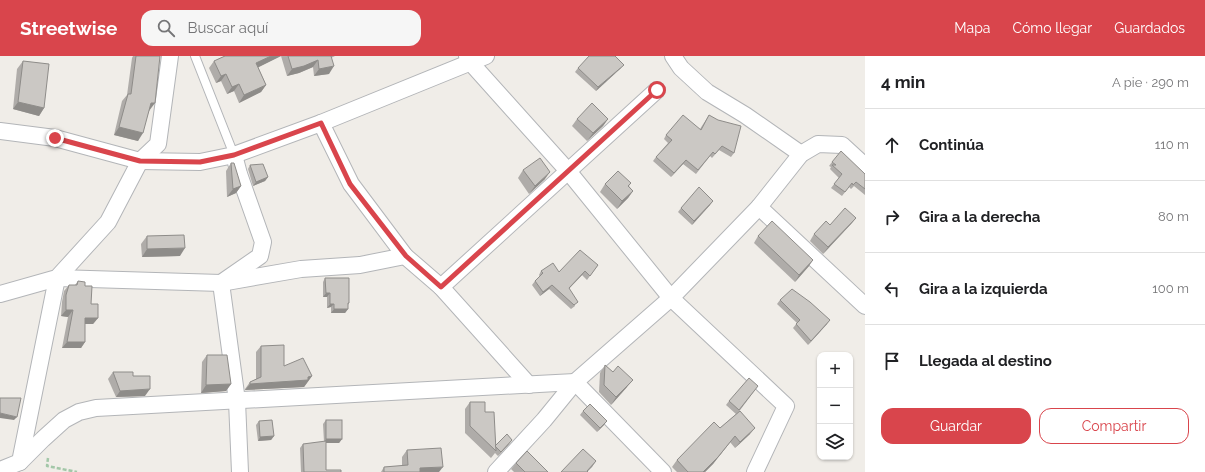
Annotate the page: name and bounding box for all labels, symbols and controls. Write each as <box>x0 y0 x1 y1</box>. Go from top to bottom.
search box <box>141 10 421 46</box>
text: Streetwise <box>20 17 117 39</box>
icon: search <box>155 17 177 39</box>
text: Buscar aquí <box>187 19 268 37</box>
text: Mapa <box>954 20 990 36</box>
text: Cómo llegar <box>1012 20 1092 36</box>
text: Guardados <box>1114 20 1185 36</box>
text: 4 min <box>881 72 925 92</box>
text: A pie · 290 m <box>1112 75 1189 90</box>
route start <box>648 81 666 99</box>
route end <box>46 129 64 147</box>
icon: ahead <box>881 134 903 156</box>
text: Continúa <box>919 136 984 154</box>
text: 110 m <box>1155 137 1189 152</box>
icon: right <box>881 206 903 228</box>
text: Gira a la derecha <box>919 208 1040 226</box>
text: 80 m <box>1158 209 1189 224</box>
icon: left <box>881 278 903 300</box>
text: Gira a la izquierda <box>919 280 1048 298</box>
text: 100 m <box>1152 281 1189 296</box>
icon: arrive <box>881 350 903 372</box>
map controls <box>817 352 853 460</box>
button: + <box>817 352 853 388</box>
text: Llegada al destino <box>919 352 1052 370</box>
button: − <box>817 388 853 424</box>
button: Guardar <box>881 408 1031 444</box>
button: Compartir <box>1039 408 1189 444</box>
button: layers <box>817 424 853 460</box>

